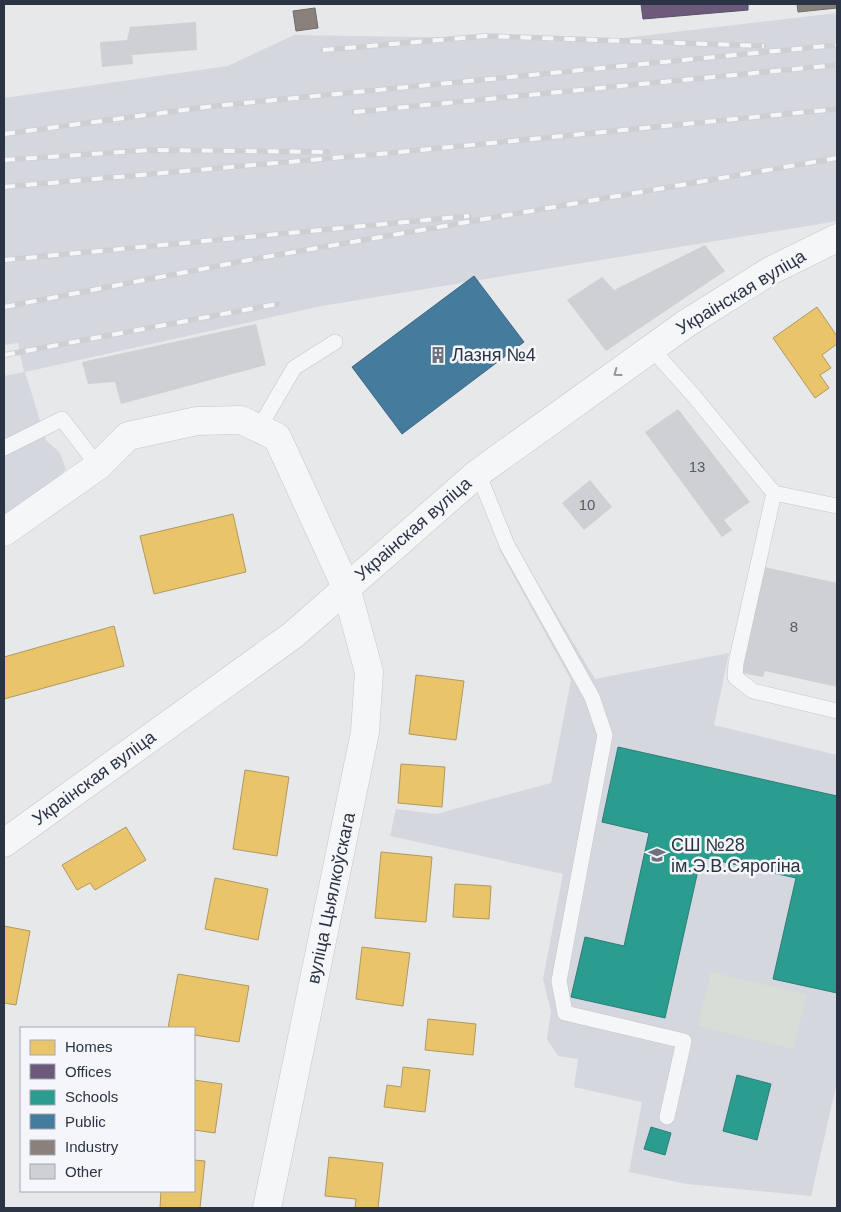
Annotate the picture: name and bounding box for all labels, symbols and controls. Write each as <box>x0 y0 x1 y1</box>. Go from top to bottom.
street label: Украінская вуліца <box>673 245 810 338</box>
building icon: Лазня №4 <box>428 345 448 365</box>
place label: Лазня №4 <box>452 345 536 365</box>
one-way arrow <box>613 367 623 376</box>
house number: 13 <box>689 458 705 475</box>
street label: Украінская вуліца <box>351 473 476 585</box>
house number: 10 <box>579 496 595 513</box>
house number: 8 <box>790 618 798 635</box>
street label: Украінская вуліца <box>29 726 160 829</box>
street label: вуліца Цыялкоўскага <box>303 810 359 985</box>
place label: СШ №28 ім.Э.В.Сярогіна <box>671 835 802 876</box>
school or university icon: СШ №28 ім.Э.В.Сярогіна <box>647 845 667 865</box>
legend <box>20 1027 195 1192</box>
text: Homes <box>65 1038 113 1055</box>
text: Offices <box>65 1063 111 1080</box>
text: Schools <box>65 1088 118 1105</box>
text: Public <box>65 1113 106 1130</box>
text: Industry <box>65 1138 119 1155</box>
text: Other <box>65 1163 103 1180</box>

